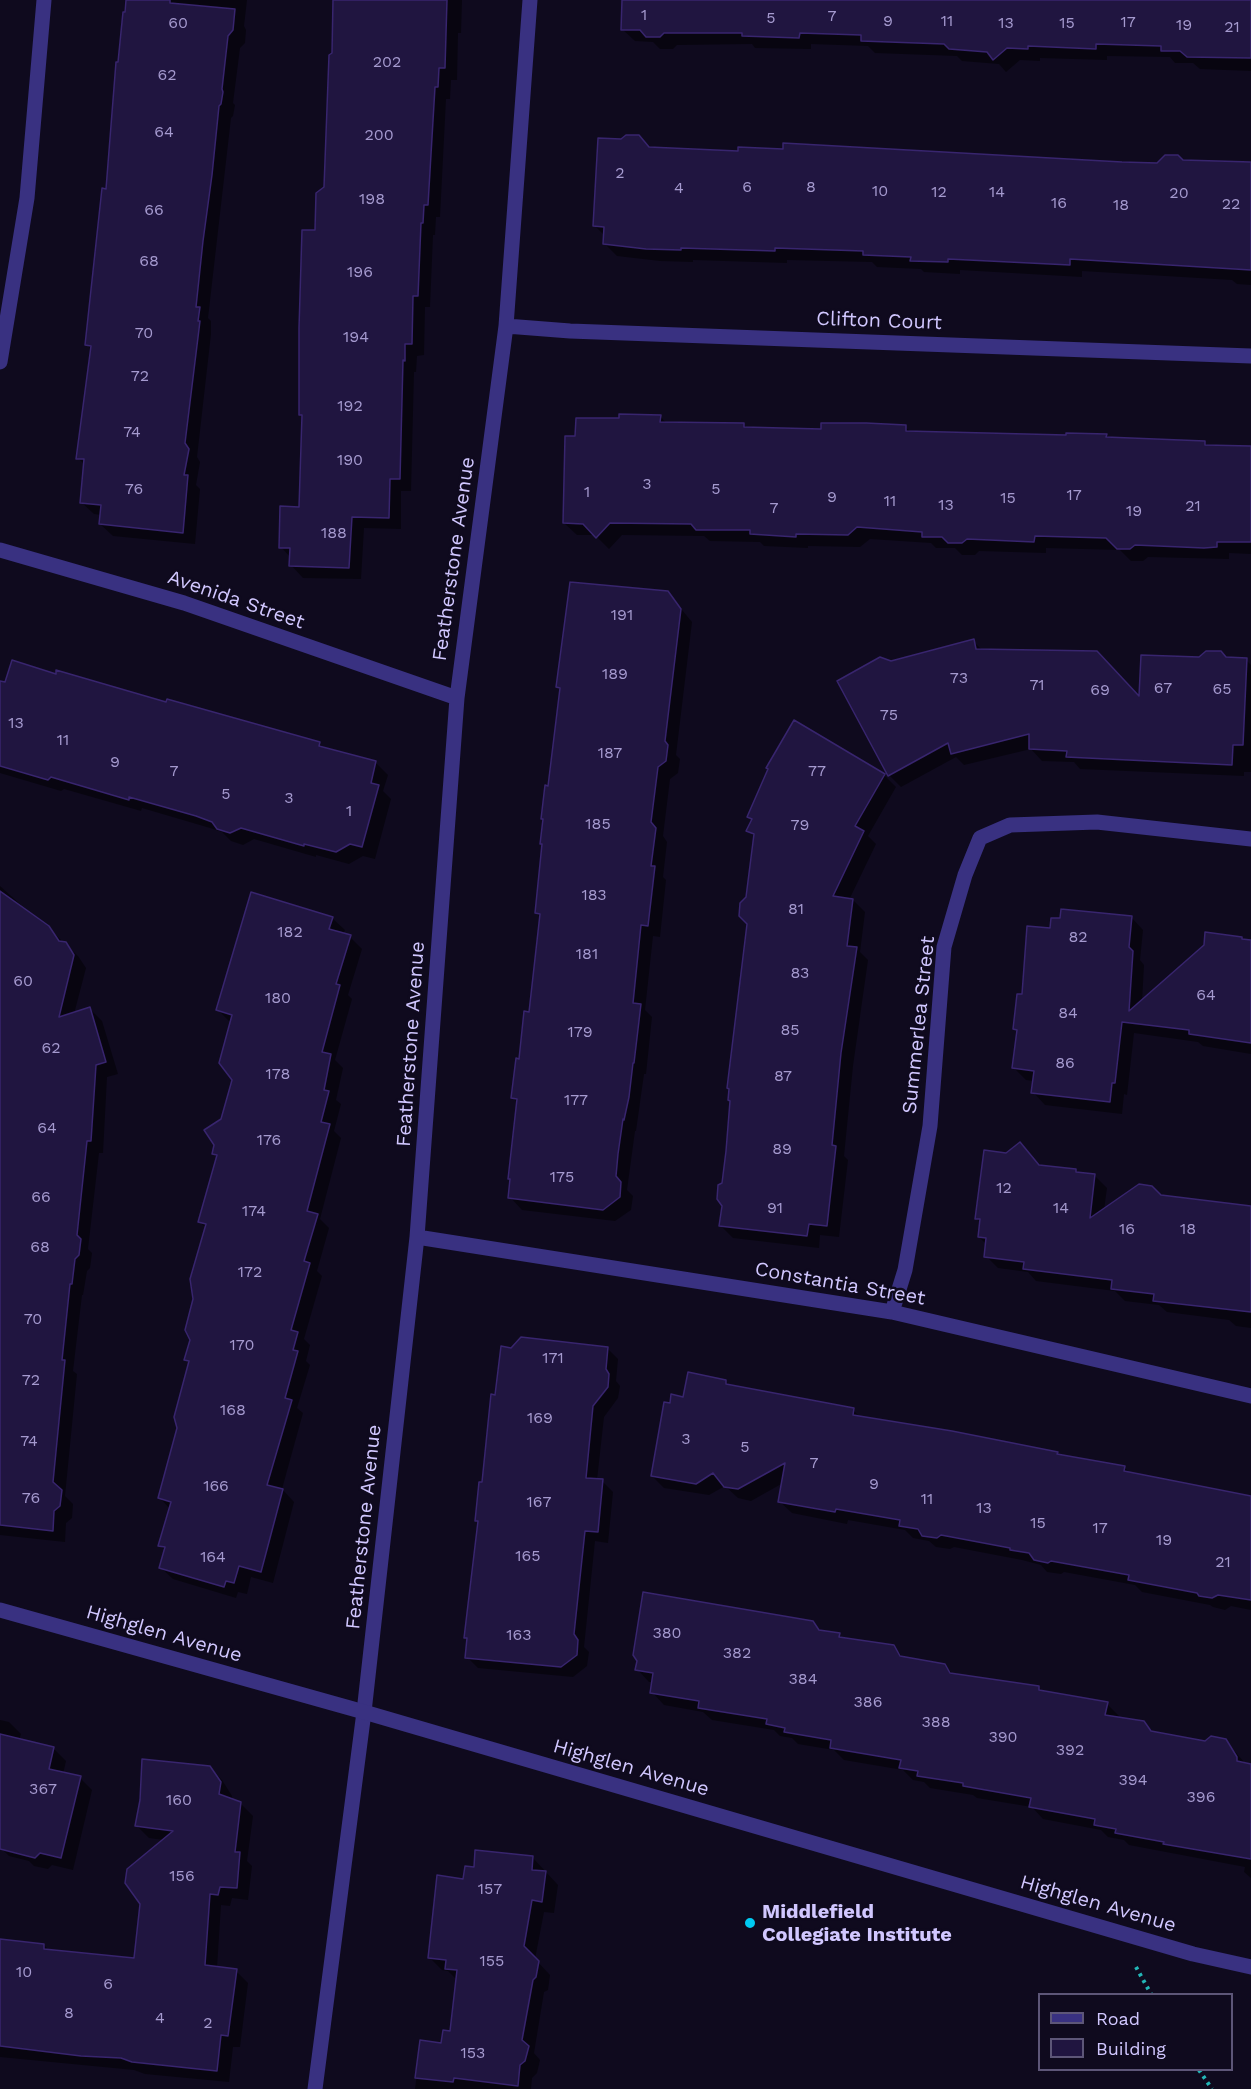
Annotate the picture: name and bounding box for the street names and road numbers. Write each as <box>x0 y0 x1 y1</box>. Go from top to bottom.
street label: Clifton Court <box>816 307 942 335</box>
street label: Featherstone Avenue <box>428 455 480 663</box>
street label: Avenida Street <box>164 565 308 635</box>
street label: Summerlea Street <box>898 935 940 1115</box>
street label: Featherstone Avenue <box>392 940 430 1148</box>
street label: Constantia Street <box>753 1257 927 1311</box>
street label: Featherstone Avenue <box>341 1423 387 1631</box>
street label: Highglen Avenue <box>83 1600 245 1668</box>
street label: Highglen Avenue <box>550 1734 712 1802</box>
street label: Highglen Avenue <box>1017 1870 1179 1938</box>

